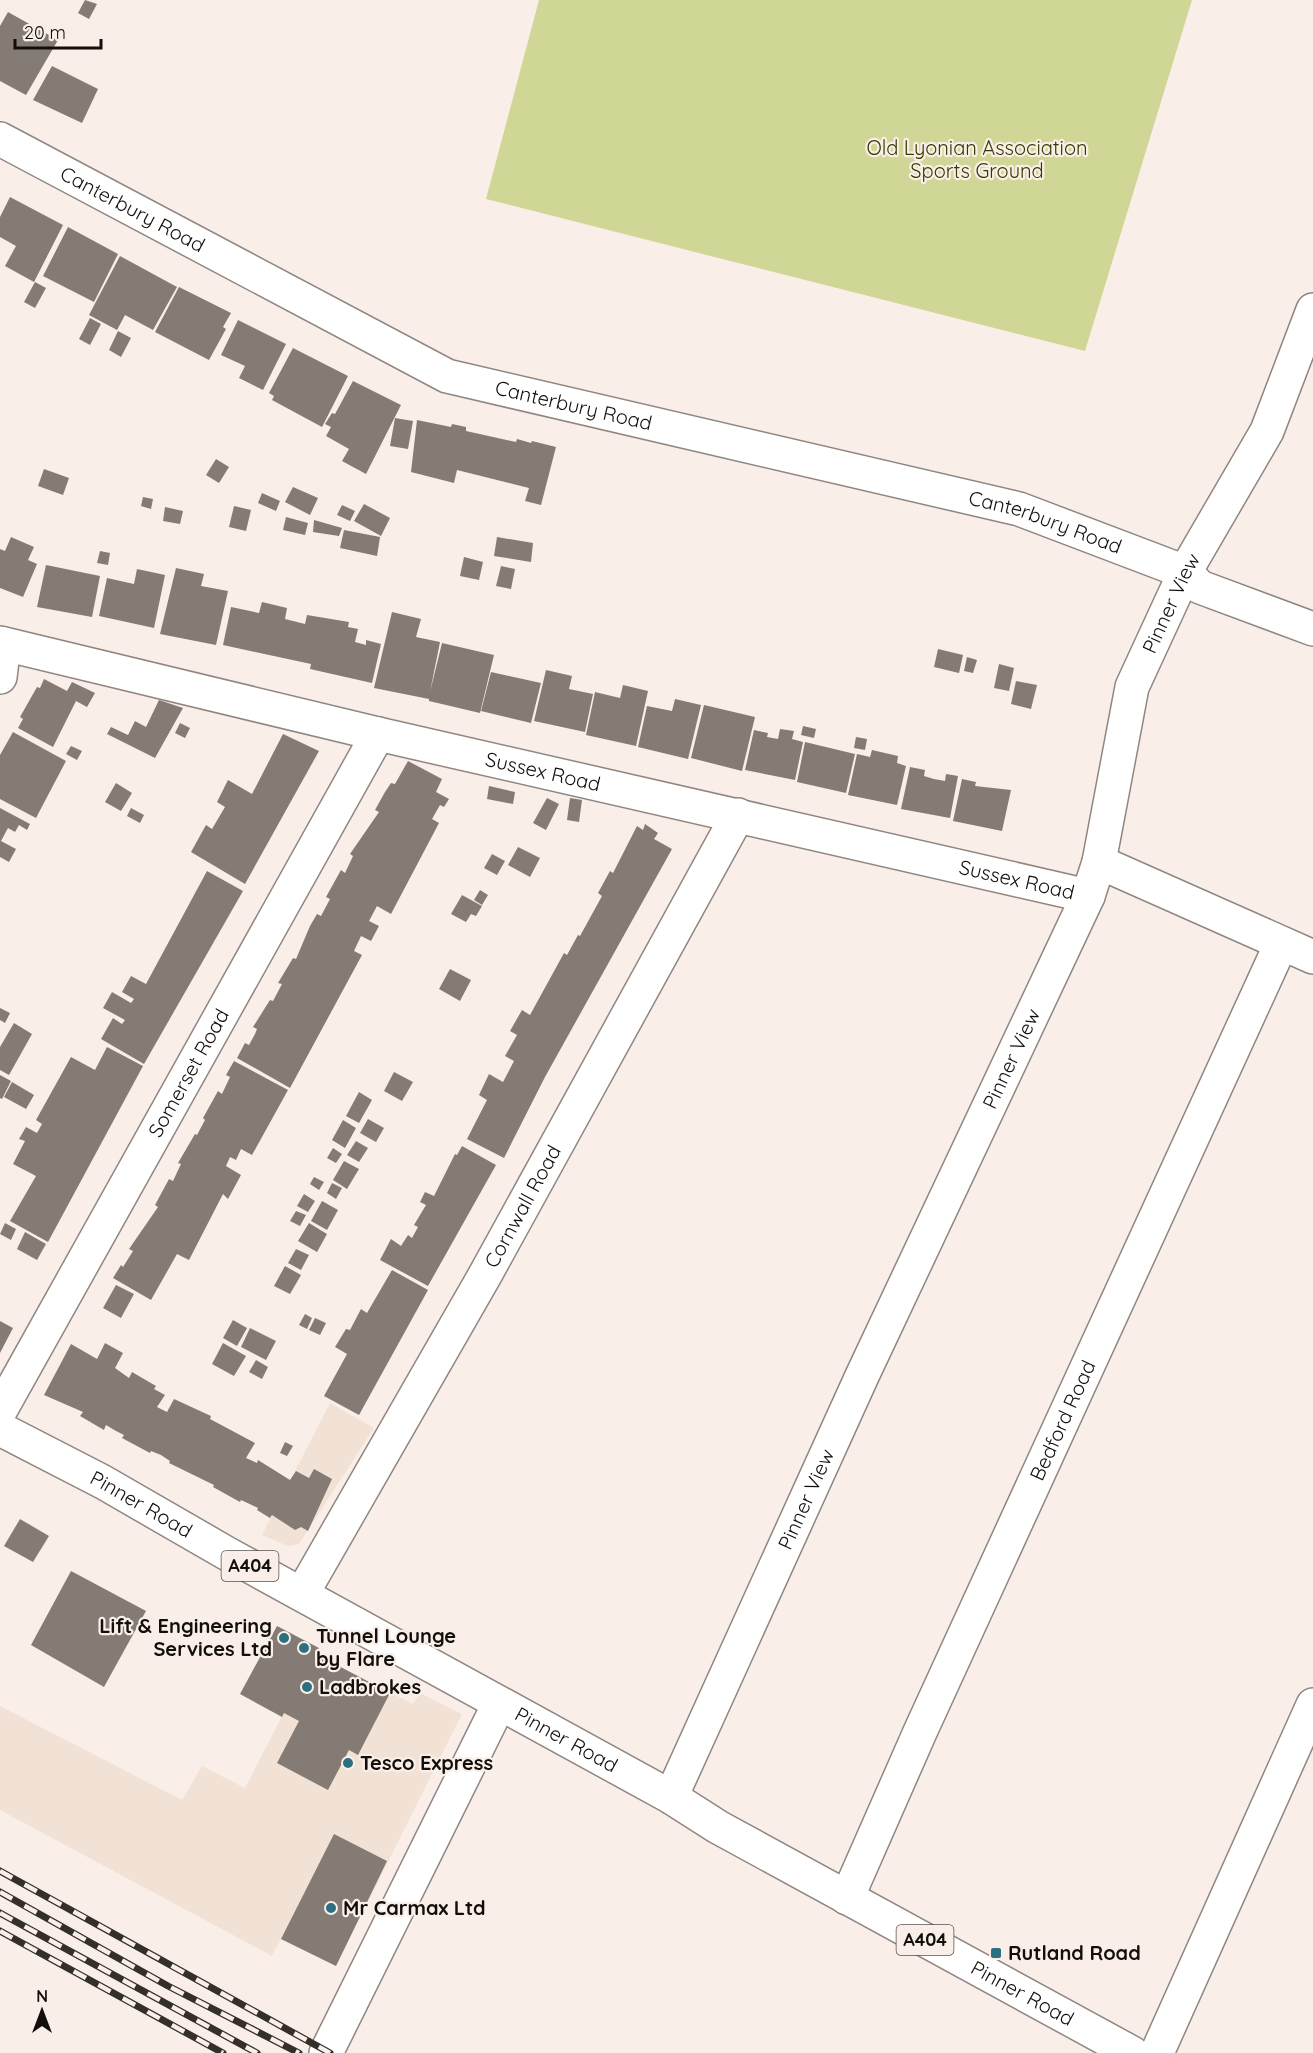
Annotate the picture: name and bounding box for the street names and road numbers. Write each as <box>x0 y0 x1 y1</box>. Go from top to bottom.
street label: Canterbury Road <box>56 160 209 257</box>
street label: Canterbury Road <box>493 375 655 435</box>
street label: Canterbury Road <box>966 485 1125 559</box>
street label: Pinner View <box>1136 549 1205 657</box>
street label: Sussex Road <box>483 746 603 796</box>
street label: Sussex Road <box>957 854 1077 905</box>
street label: Somerset Road <box>142 1004 234 1141</box>
street label: Pinner View <box>977 1004 1045 1113</box>
street label: Cornwall Road <box>479 1141 566 1272</box>
street label: Bedford Road <box>1024 1356 1101 1484</box>
street label: Pinner View <box>772 1445 839 1553</box>
street label: Pinner Road <box>86 1465 197 1543</box>
road number: A404 <box>222 1551 278 1581</box>
street label: Pinner Road <box>511 1701 622 1777</box>
road number: A404 <box>896 1925 954 1955</box>
street label: Pinner Road <box>967 1955 1078 2031</box>

